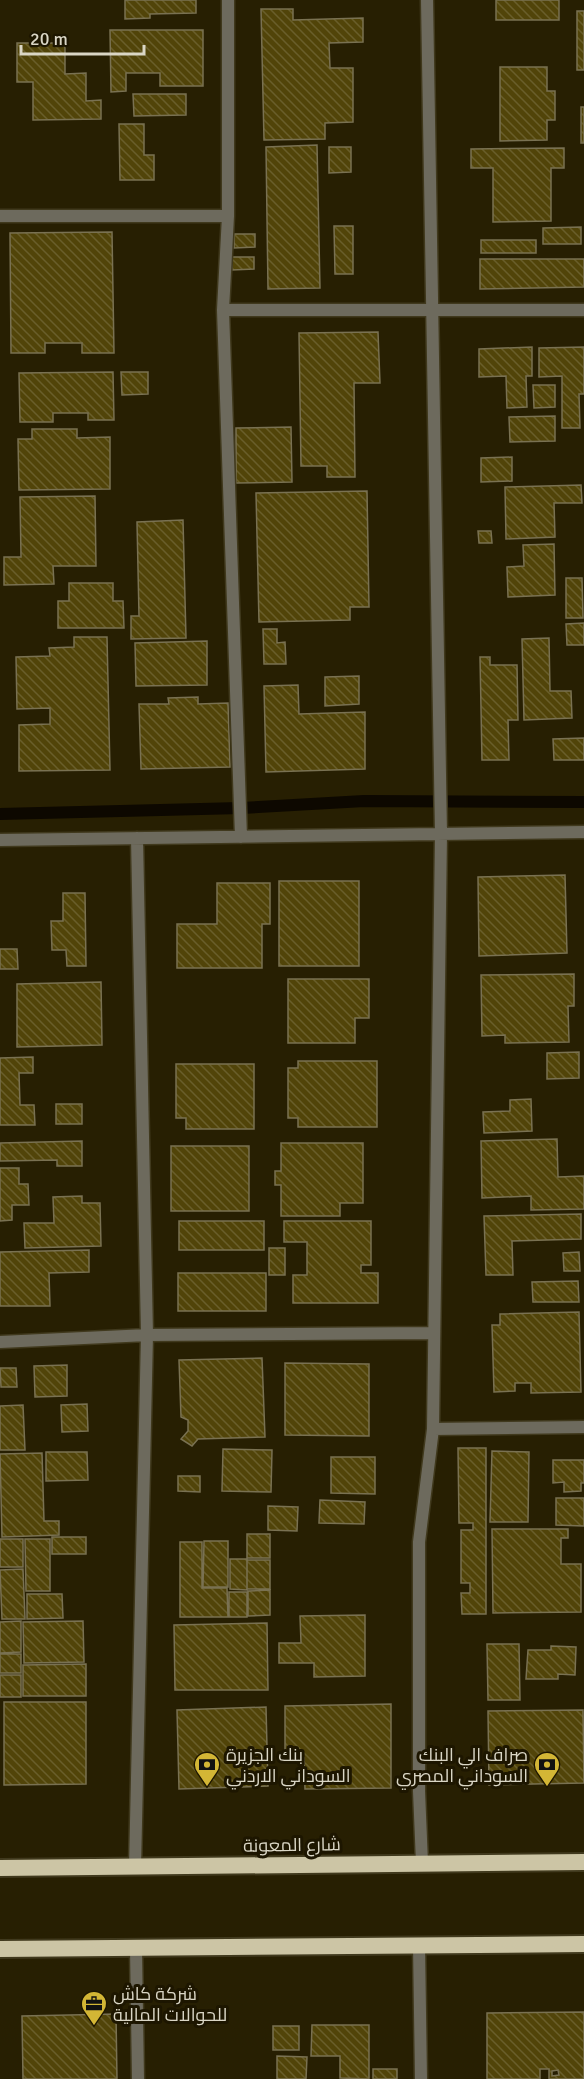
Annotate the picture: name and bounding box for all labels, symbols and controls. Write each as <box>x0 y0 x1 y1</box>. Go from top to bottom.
scale bar <box>21 18 144 56</box>
text: 20 m <box>30 28 68 50</box>
place label: بنك الجزيرة السوداني الاردني <box>226 1744 350 1790</box>
place label: صراف الي البنك السوداني المصري <box>396 1744 528 1790</box>
bank icon: بنك الجزيرة السوداني الاردني <box>192 1750 222 1788</box>
bank icon: صراف الي البنك السوداني المصري <box>532 1750 562 1788</box>
street label: شارع المعونة <box>243 1833 341 1858</box>
place label: شركة كاش للحوالات المالية <box>113 1983 227 2026</box>
office icon: شركة كاش للحوالات المالية <box>79 1989 109 2027</box>

